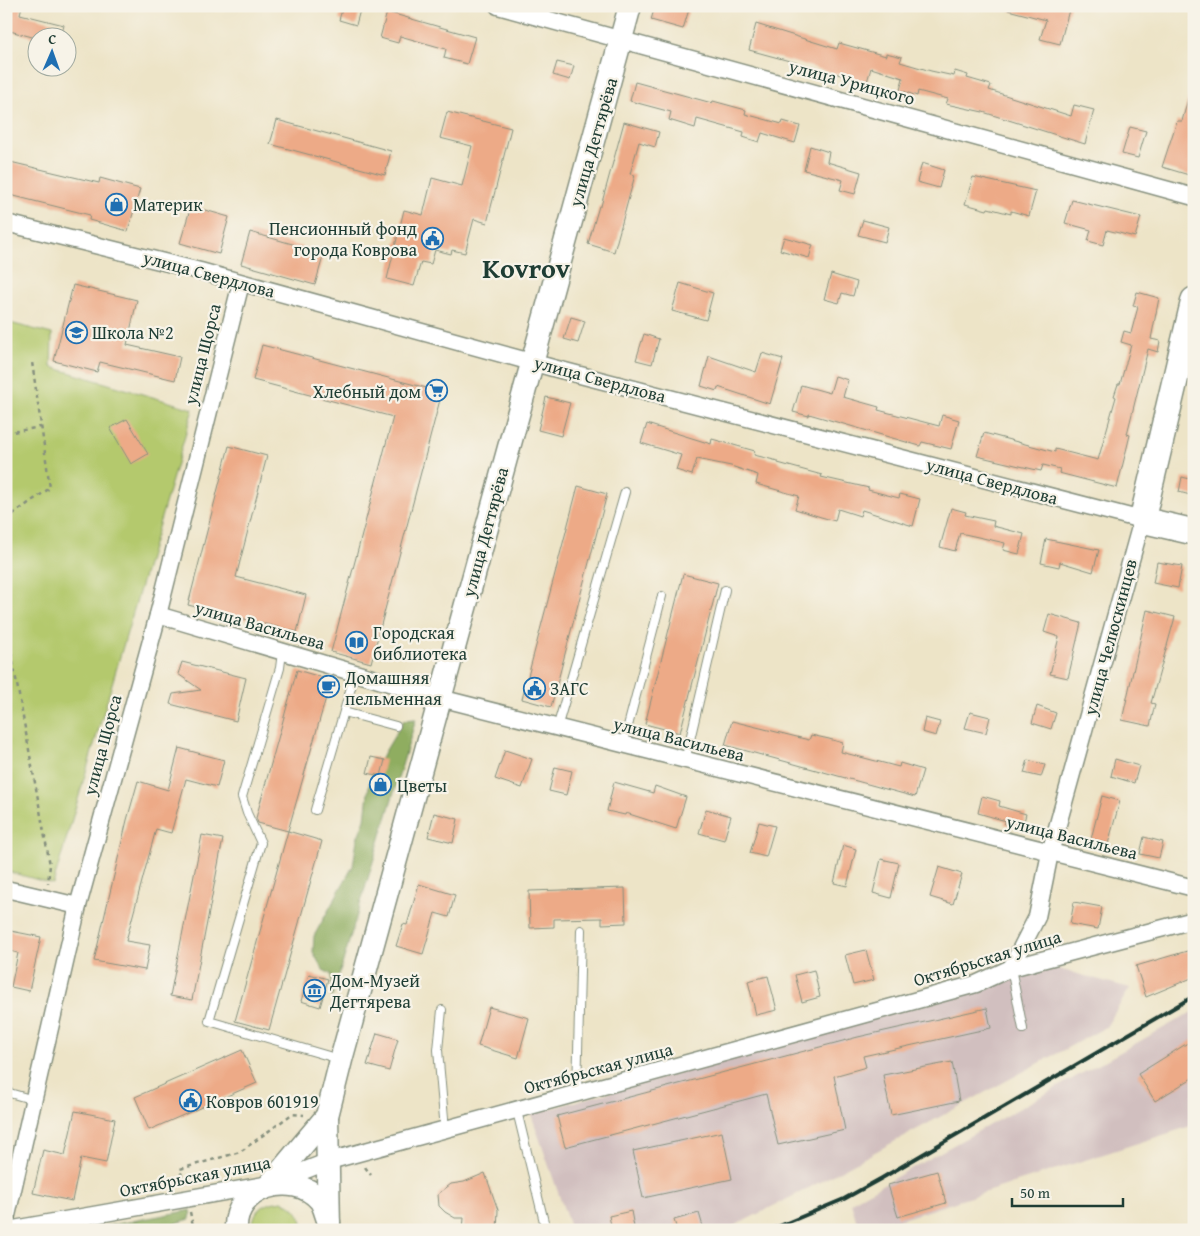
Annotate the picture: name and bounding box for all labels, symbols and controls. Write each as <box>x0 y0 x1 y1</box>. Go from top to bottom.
north arrow <box>28 28 78 78</box>
text: С <box>48 29 57 49</box>
street label: улица Урицкого <box>785 52 918 112</box>
street label: улица Дегтярёва <box>561 74 624 211</box>
place label: Материк <box>133 191 203 218</box>
shop icon: Материк <box>105 192 129 216</box>
place label: Пенсионный фонд города Коврова <box>269 215 417 263</box>
public building icon: Пенсионный фонд города Коврова <box>421 226 445 250</box>
street label: улица Свердлова <box>139 243 278 305</box>
district label: Kovrov <box>482 247 570 288</box>
street label: улица Щорса <box>176 300 228 408</box>
place label: Школа №2 <box>92 319 174 346</box>
school or university icon: Школа №2 <box>64 320 88 344</box>
street label: улица Свердлова <box>530 348 669 410</box>
place label: Хлебный дом <box>313 378 421 405</box>
supermarket icon: Хлебный дом <box>425 379 449 403</box>
street label: улица Свердлова <box>922 450 1061 512</box>
street label: улица Дегтярёва <box>454 464 515 601</box>
street label: улица Челюскинцев <box>1076 556 1144 719</box>
street label: улица Васильева <box>191 593 329 657</box>
place label: Городская библиотека <box>373 619 468 667</box>
library icon: Городская библиотека <box>345 630 369 654</box>
place label: Домашняя пельменная <box>344 664 442 712</box>
cafe icon: Домашняя пельменная <box>317 675 341 699</box>
place label: ЗАГС <box>550 675 589 702</box>
public building icon: ЗАГС <box>522 676 546 700</box>
street label: улица Щорса <box>75 691 129 799</box>
street label: улица Васильева <box>610 709 748 768</box>
place label: Цветы <box>397 772 448 799</box>
shop icon: Цветы <box>369 773 393 797</box>
street label: улица Васильева <box>1003 807 1141 866</box>
street label: Октябрьская улица <box>910 923 1065 993</box>
place label: Дом-Музей Дегтярева <box>329 967 420 1015</box>
museum icon: Дом-Музей Дегтярева <box>302 978 326 1002</box>
street label: Октябрьская улица <box>520 1035 676 1101</box>
place label: Ковров 601919 <box>206 1088 319 1115</box>
public building icon: Ковров 601919 <box>178 1089 202 1113</box>
street label: Октябрьская улица <box>117 1148 273 1204</box>
scale bar <box>1012 1176 1124 1208</box>
text: 50 m <box>1020 1182 1051 1203</box>

